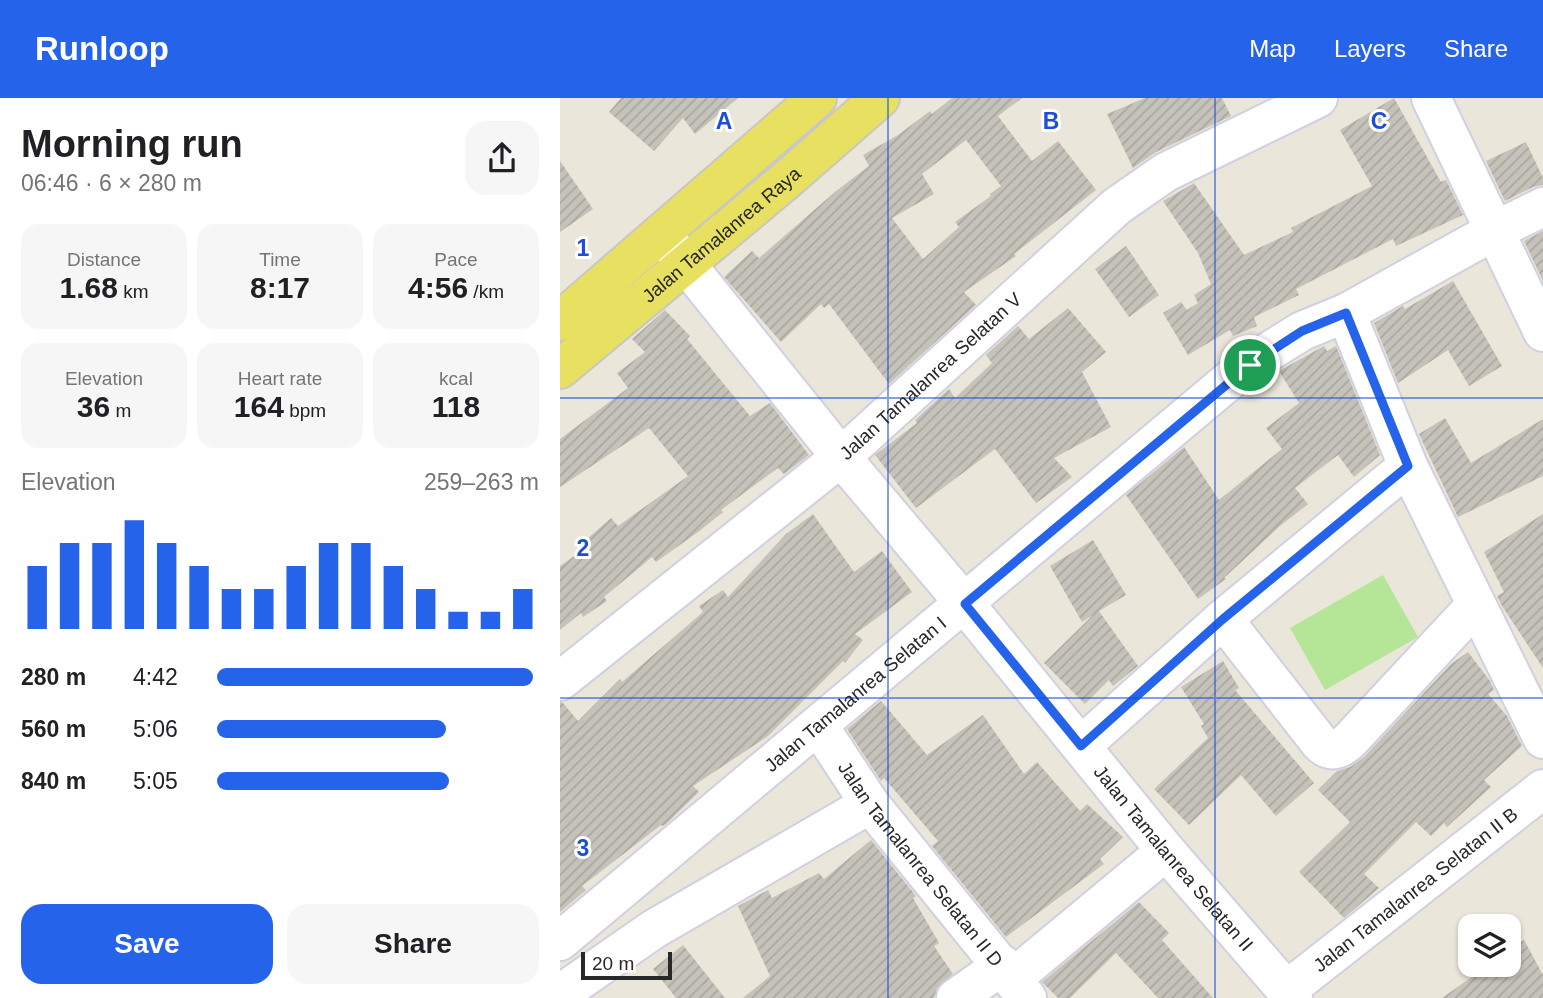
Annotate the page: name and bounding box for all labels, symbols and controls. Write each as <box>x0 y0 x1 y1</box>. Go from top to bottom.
text: Runloop <box>35 30 169 67</box>
text: Map <box>1249 35 1296 62</box>
text: Layers <box>1334 35 1406 62</box>
text: Share <box>1444 35 1508 62</box>
text: A <box>716 108 732 134</box>
text: B <box>1043 108 1059 134</box>
text: C <box>1371 108 1387 134</box>
button: share <box>465 121 539 195</box>
text: Morning run <box>21 123 243 165</box>
street label: Jalan Tamalanrea Raya <box>638 162 805 307</box>
text: 06:46 · 6 × 280 m <box>21 170 202 196</box>
text: 1 <box>577 235 590 261</box>
text: Distance <box>67 249 141 270</box>
text: Time <box>259 249 301 270</box>
text: Pace <box>434 249 478 270</box>
text: 1.68 <box>60 271 118 304</box>
text: 8:17 <box>250 271 310 304</box>
text: 4:56 <box>408 271 468 304</box>
text: km <box>118 281 149 302</box>
text: /km <box>468 281 504 302</box>
street label: Jalan Tamalanrea Selatan V <box>836 288 1026 464</box>
pin <box>1220 335 1280 395</box>
icon: arrive <box>1231 346 1269 384</box>
text: Elevation <box>65 368 143 389</box>
text: Heart rate <box>238 368 322 389</box>
text: kcal <box>439 368 473 389</box>
text: 36 <box>77 390 110 423</box>
text: 164 <box>234 390 284 423</box>
text: 118 <box>432 390 480 423</box>
text: m <box>110 400 131 421</box>
text: bpm <box>284 400 326 421</box>
text: Elevation <box>21 469 116 495</box>
text: 259–263 m <box>424 469 539 495</box>
text: 2 <box>577 535 589 561</box>
street label: Jalan Tamalanrea Selatan I <box>761 612 950 776</box>
text: 280 m <box>21 664 86 690</box>
text: 4:42 <box>133 664 178 690</box>
text: 560 m <box>21 716 86 742</box>
text: 5:06 <box>133 716 178 742</box>
street label: Jalan Tamalanrea Selatan II D <box>834 758 1007 971</box>
street label: Jalan Tamalanrea Selatan II <box>1090 761 1257 955</box>
text: 840 m <box>21 768 86 794</box>
text: 5:05 <box>133 768 178 794</box>
street label: Jalan Tamalanrea Selatan II B <box>1309 803 1522 976</box>
text: 3 <box>577 835 589 861</box>
button: Save <box>21 904 273 984</box>
button: Share <box>287 904 539 984</box>
map controls <box>1458 914 1521 977</box>
button: layers <box>1458 914 1521 977</box>
scale bar <box>581 949 672 981</box>
text: 20 m <box>592 953 634 974</box>

